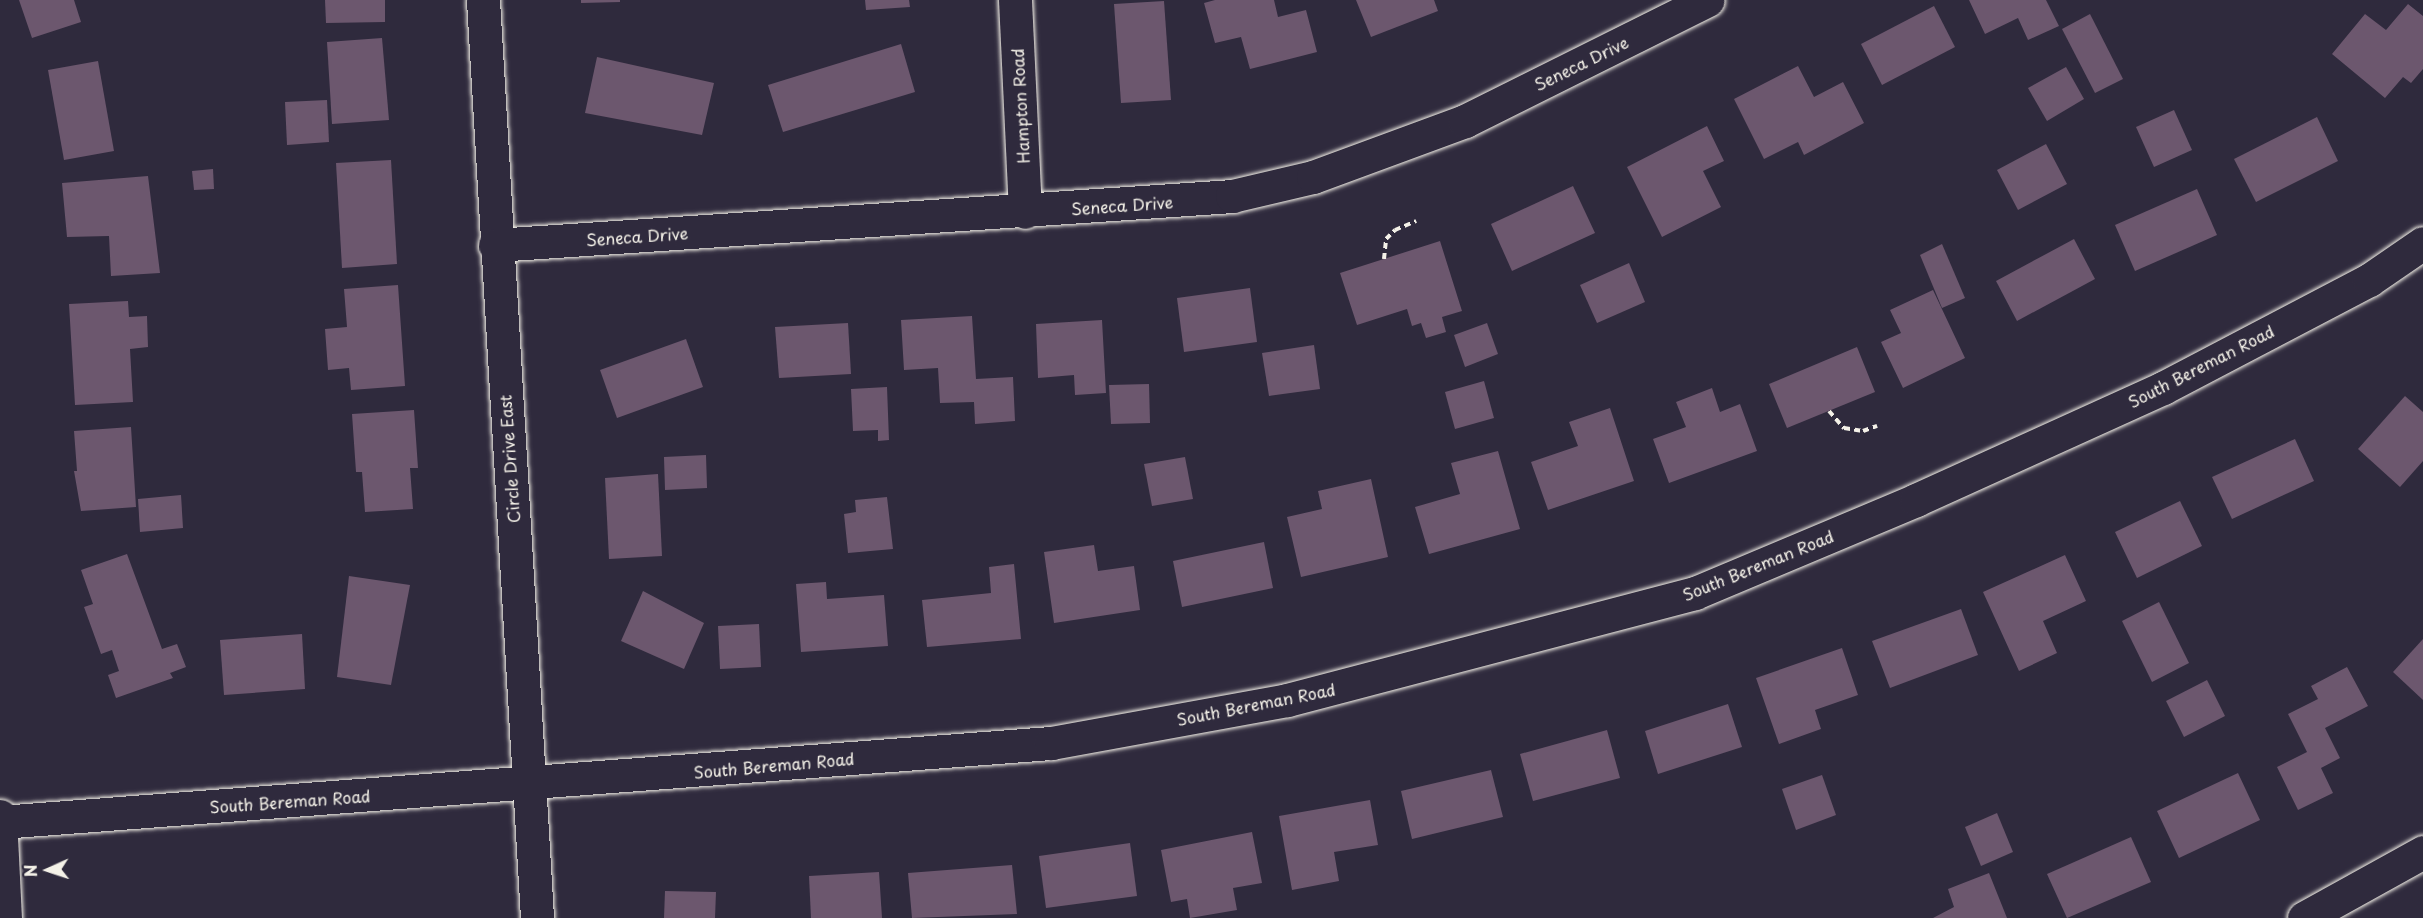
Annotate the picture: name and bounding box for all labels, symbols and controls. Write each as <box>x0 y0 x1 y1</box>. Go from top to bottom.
street label: Seneca Drive <box>1531 32 1631 94</box>
street label: Hampton Road <box>1007 48 1033 164</box>
street label: Seneca Drive <box>1070 192 1174 218</box>
street label: Seneca Drive <box>585 223 689 249</box>
street label: South Bereman Road <box>2124 320 2278 412</box>
street label: Circle Drive East <box>495 393 523 525</box>
street label: South Bereman Road <box>1679 526 1837 604</box>
street label: South Bereman Road <box>1174 679 1338 729</box>
street label: South Bereman Road <box>692 748 856 782</box>
street label: South Bereman Road <box>208 786 372 816</box>
north arrow <box>18 840 78 900</box>
text: N <box>18 864 42 878</box>

